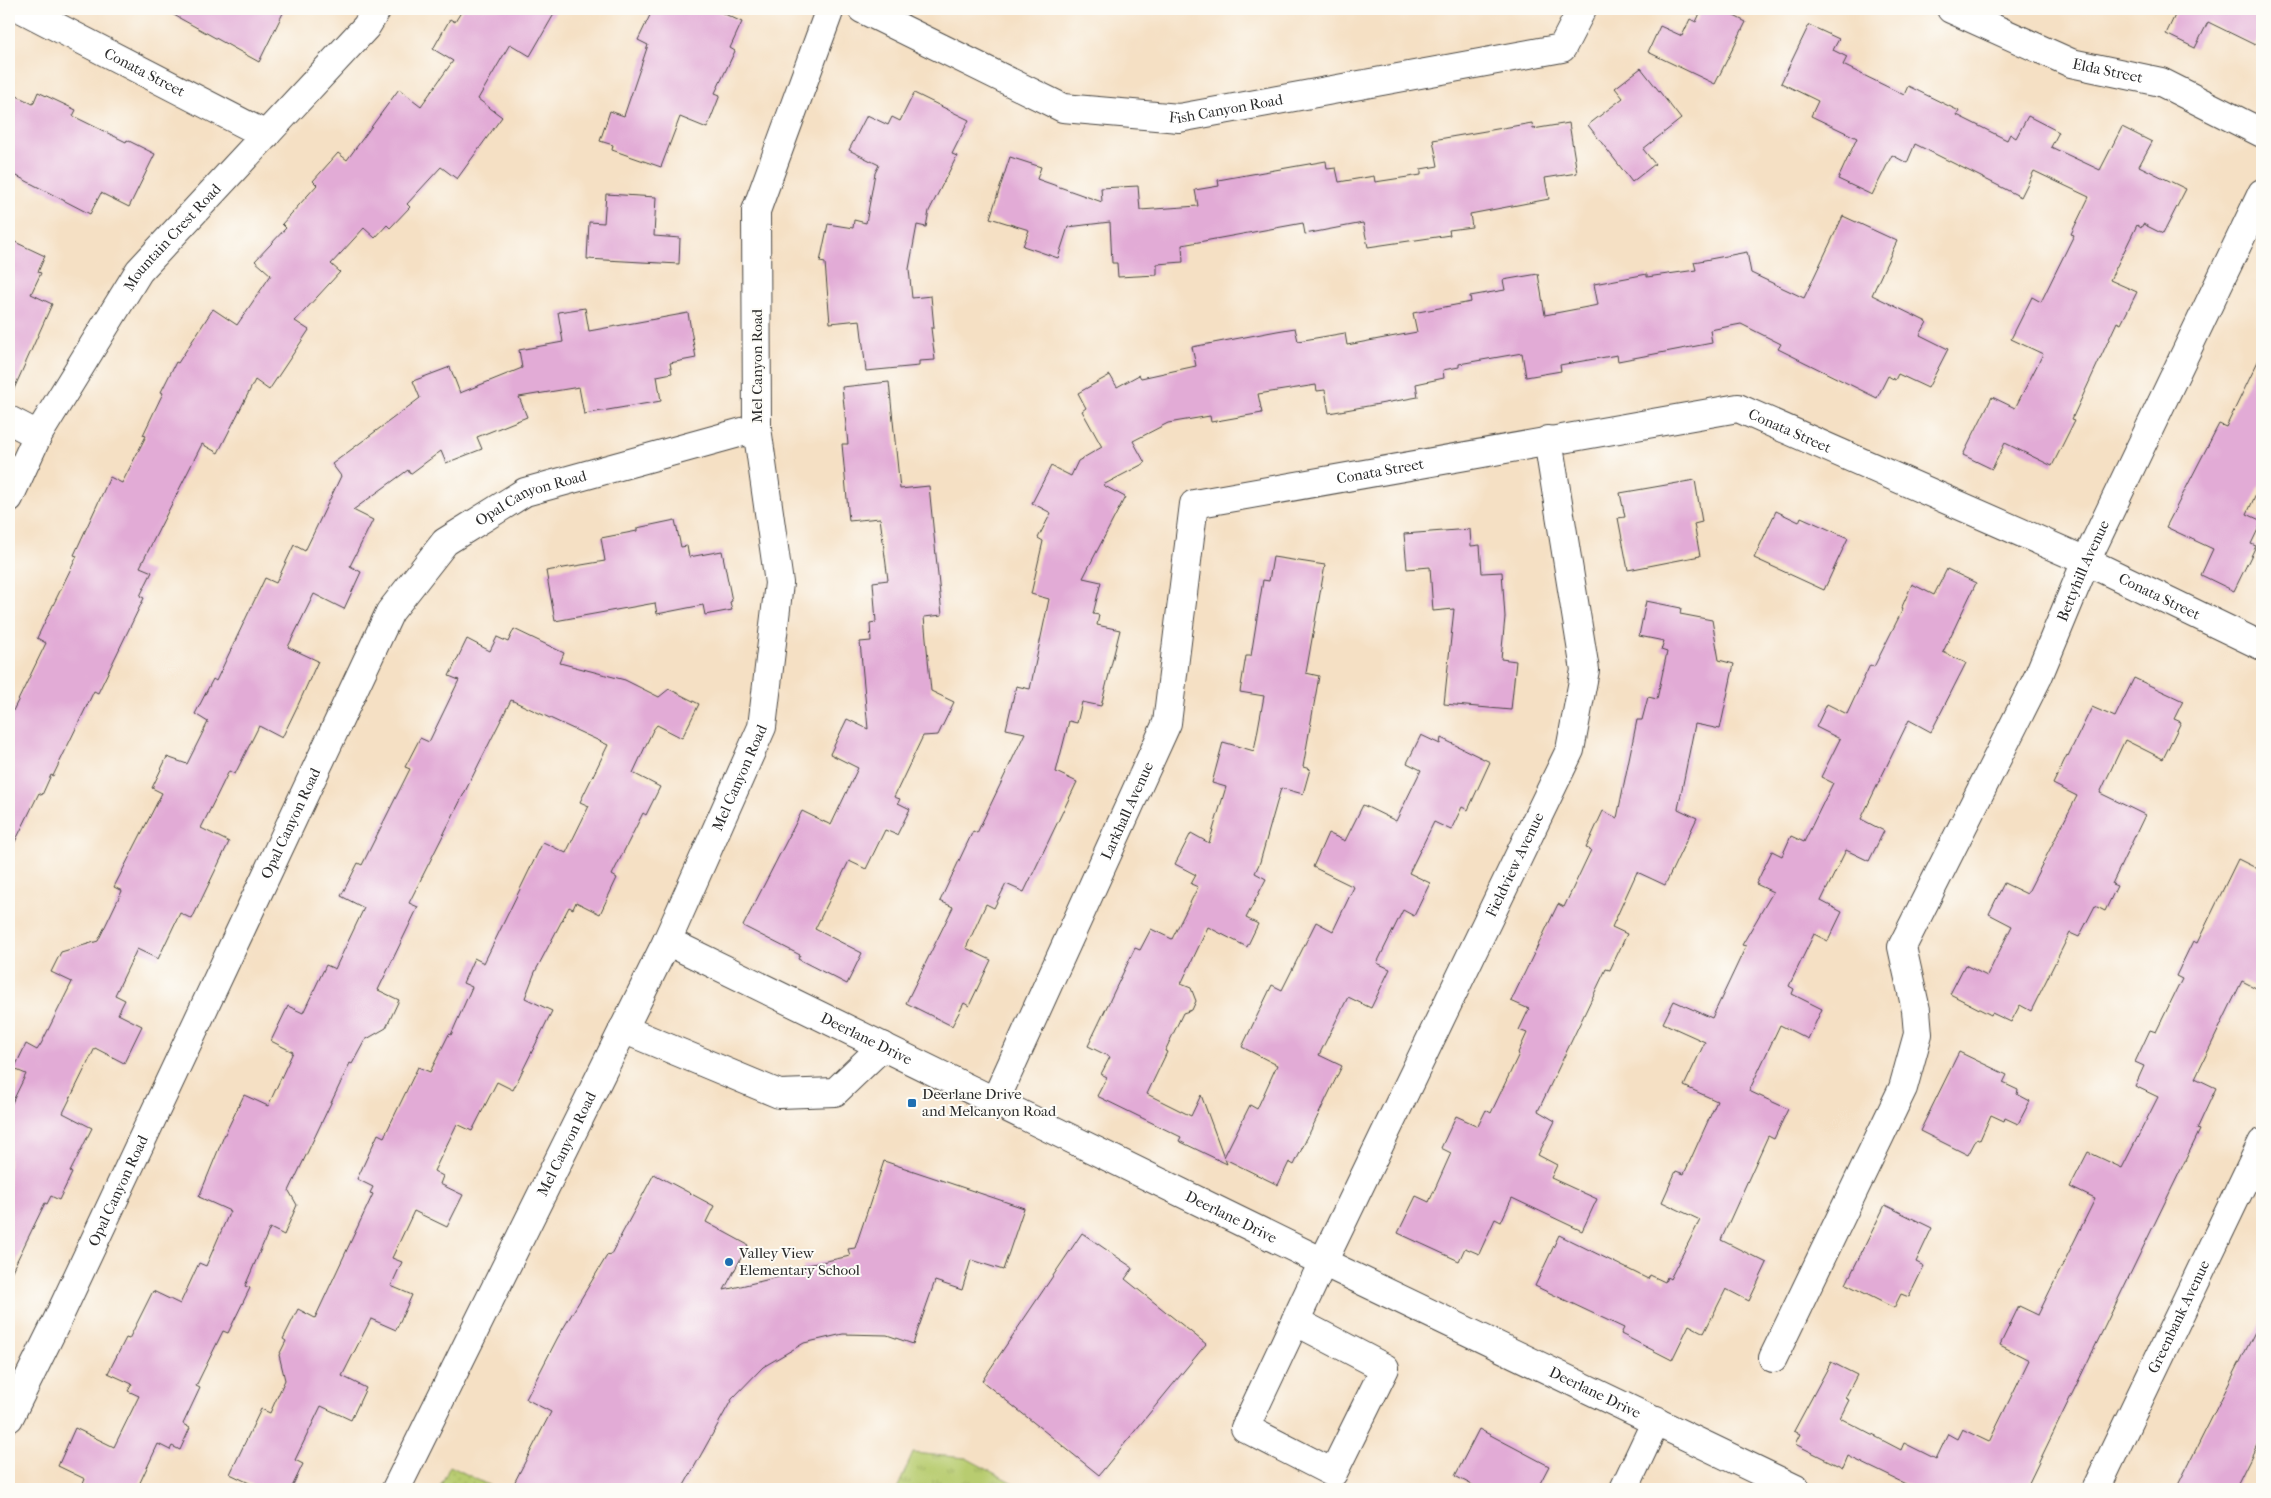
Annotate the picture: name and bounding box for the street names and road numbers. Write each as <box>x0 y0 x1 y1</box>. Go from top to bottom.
street label: Conata Street <box>101 44 189 101</box>
street label: Elda Street <box>2071 55 2145 87</box>
street label: Fish Canyon Road <box>1168 90 1285 127</box>
street label: Mountain Crest Road <box>120 179 225 294</box>
street label: Mel Canyon Road <box>748 308 766 423</box>
street label: Conata Street <box>1746 405 1835 457</box>
street label: Conata Street <box>1335 454 1426 488</box>
street label: Opal Canyon Road <box>472 466 589 530</box>
street label: Bettyhill Avenue <box>2053 517 2113 624</box>
street label: Conata Street <box>2116 569 2204 624</box>
street label: Mel Canyon Road <box>708 721 771 834</box>
street label: Larkhall Avenue <box>1097 758 1157 862</box>
street label: Opal Canyon Road <box>257 764 325 882</box>
street label: Fieldview Avenue <box>1482 809 1548 920</box>
street label: Deerlane Drive <box>818 1009 916 1069</box>
street label: Mel Canyon Road <box>533 1088 600 1199</box>
street label: Opal Canyon Road <box>84 1132 152 1249</box>
street label: Deerlane Drive <box>1182 1187 1280 1247</box>
street label: Greenbank Avenue <box>2144 1257 2214 1376</box>
street label: Deerlane Drive <box>1546 1363 1644 1422</box>

